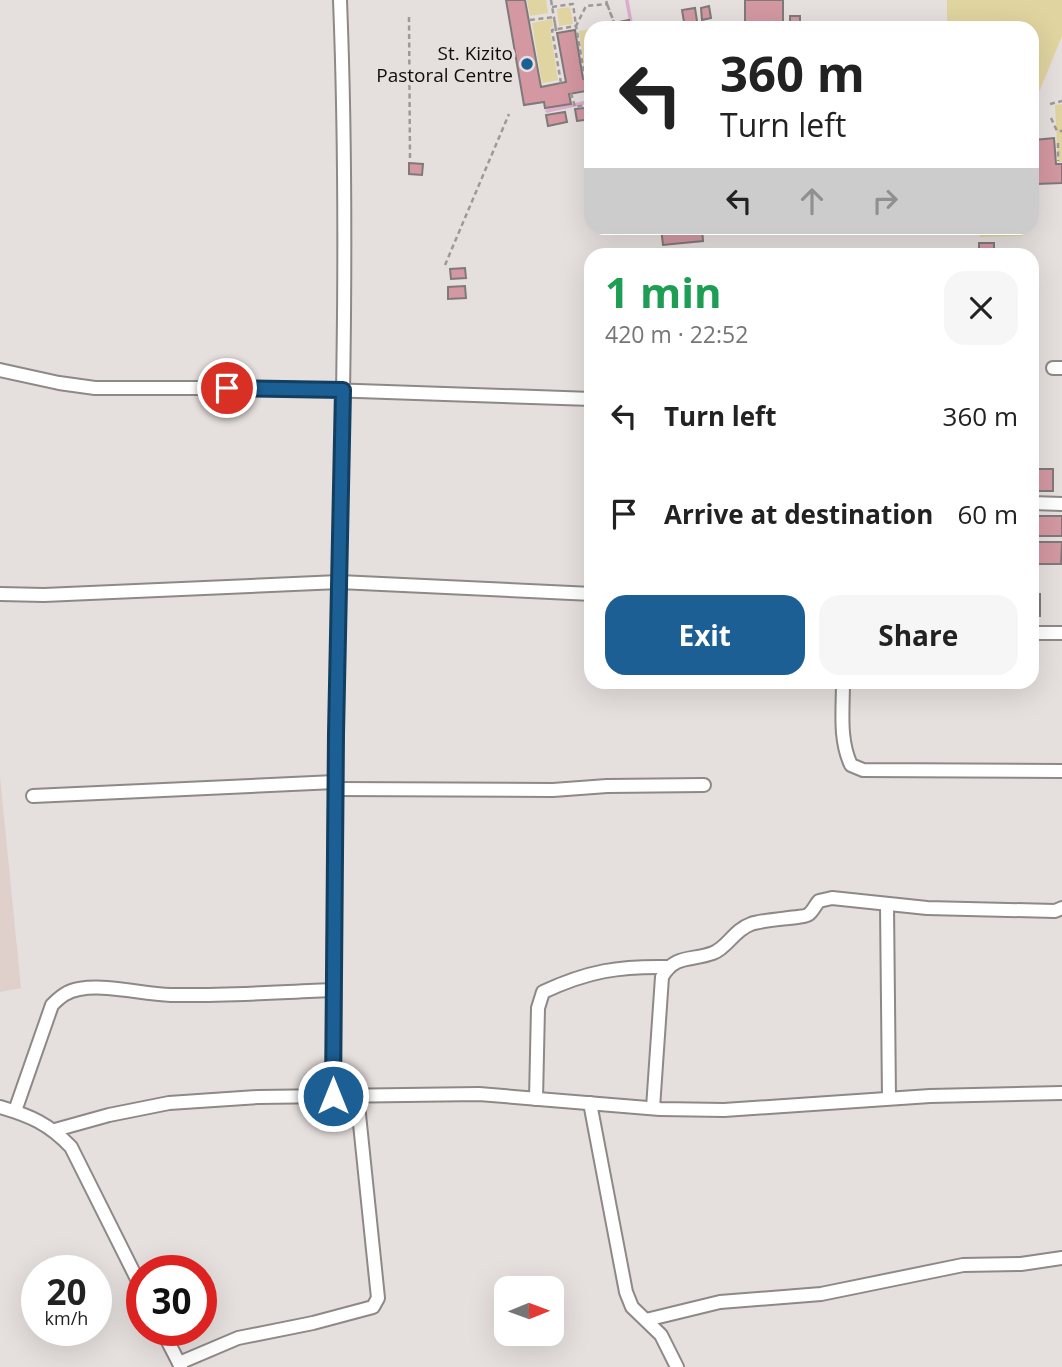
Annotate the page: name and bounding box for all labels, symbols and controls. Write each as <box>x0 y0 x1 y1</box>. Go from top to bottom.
place label: St. Kizito Pastoral Centre <box>376 40 513 88</box>
text: 360 m <box>720 40 865 106</box>
icon: left <box>605 49 696 140</box>
marker: St. Kizito Pastoral Centre <box>519 56 535 72</box>
text: Turn left <box>720 103 846 146</box>
icon: left <box>720 182 758 220</box>
icon: ahead <box>793 182 831 220</box>
icon: right <box>866 182 904 220</box>
text: 1 min <box>605 263 722 320</box>
button: close <box>944 271 1018 345</box>
text: 420 m · 22:52 <box>605 318 748 350</box>
pin <box>197 358 257 418</box>
icon: arrive <box>208 369 246 407</box>
icon: left <box>605 397 643 435</box>
text: Turn left <box>664 398 776 434</box>
text: 360 m <box>943 398 1018 434</box>
icon: arrive <box>605 495 643 533</box>
text: Arrive at destination <box>664 496 933 532</box>
text: 60 m <box>957 496 1018 532</box>
button: Exit <box>605 595 805 675</box>
button: Share <box>819 595 1018 675</box>
position arrow <box>296 1059 370 1133</box>
speed limit sign: 30 <box>126 1255 217 1346</box>
text: 20 <box>46 1268 87 1315</box>
north arrow <box>494 1276 564 1346</box>
map controls <box>494 1276 564 1346</box>
text: km/h <box>45 1306 88 1330</box>

